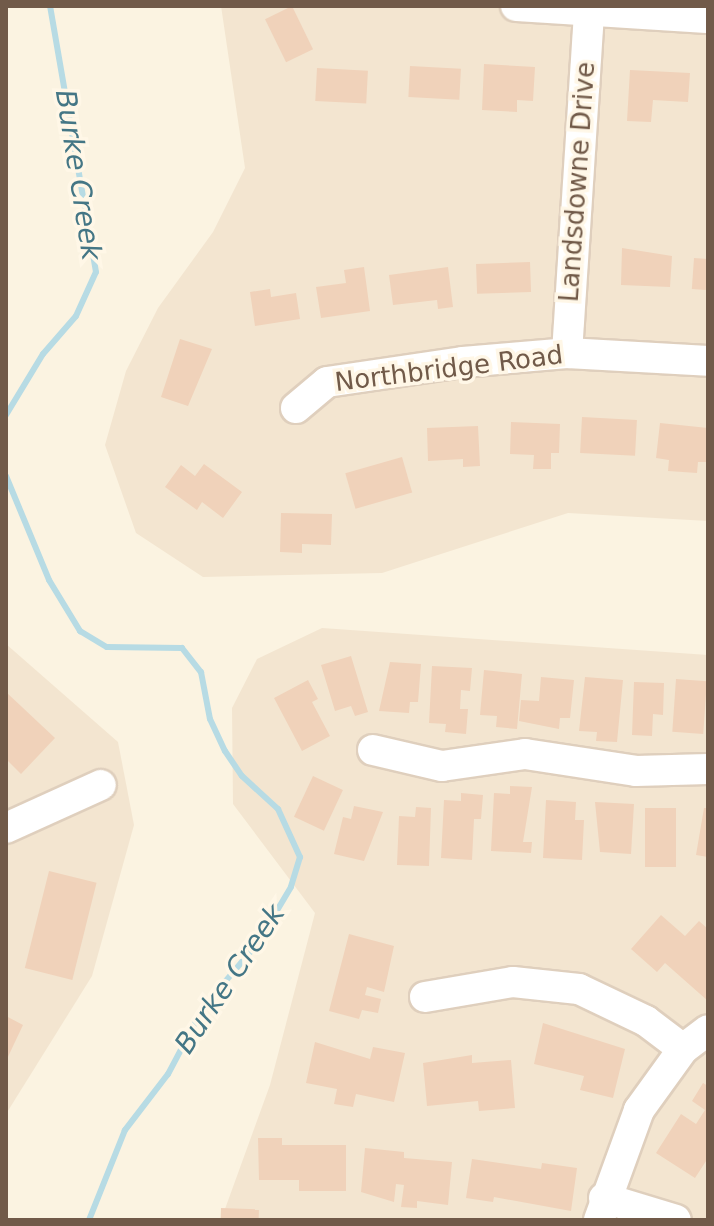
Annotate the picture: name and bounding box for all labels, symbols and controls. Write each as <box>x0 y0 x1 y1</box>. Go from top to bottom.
street label: Landsdowne Drive <box>554 61 602 303</box>
water label: Burke Creek <box>48 87 108 263</box>
street label: Northbridge Road <box>333 340 565 398</box>
water label: Burke Creek <box>168 898 292 1060</box>

